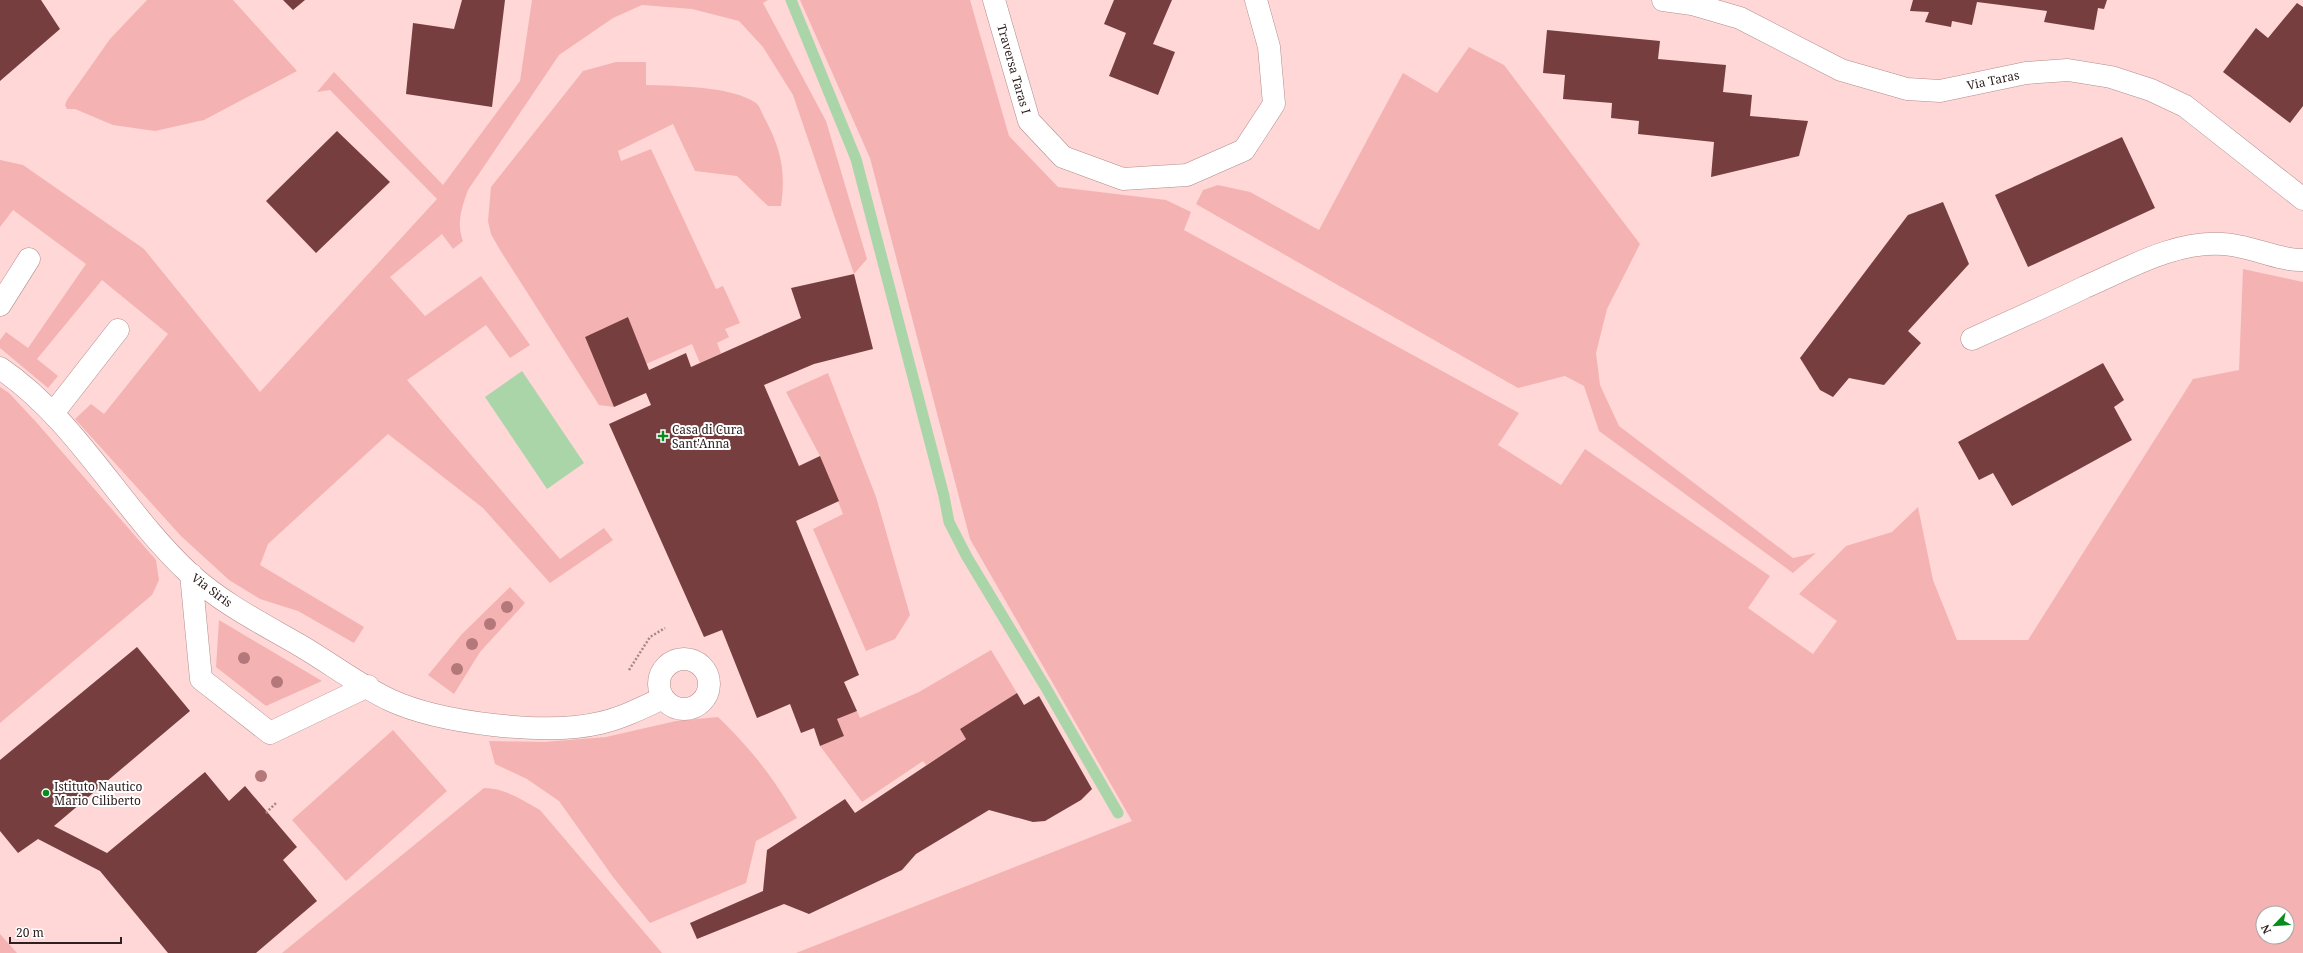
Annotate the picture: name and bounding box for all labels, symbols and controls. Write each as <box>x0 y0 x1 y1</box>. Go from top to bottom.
street label: Traversa Taras I <box>993 22 1035 116</box>
street label: Via Taras <box>1965 66 2021 94</box>
place label: Casa di Cura Sant'Anna <box>672 421 743 452</box>
marker: Casa di Cura Sant'Anna <box>657 430 669 442</box>
street label: Via Siris <box>188 569 236 611</box>
place label: Istituto Nautico Mario Ciliberto <box>54 778 142 809</box>
marker: Istituto Nautico Mario Ciliberto <box>41 788 51 798</box>
north arrow <box>2255 905 2295 945</box>
scale bar <box>10 919 121 945</box>
text: N <box>2257 922 2274 937</box>
text: 20 m <box>16 924 44 941</box>

